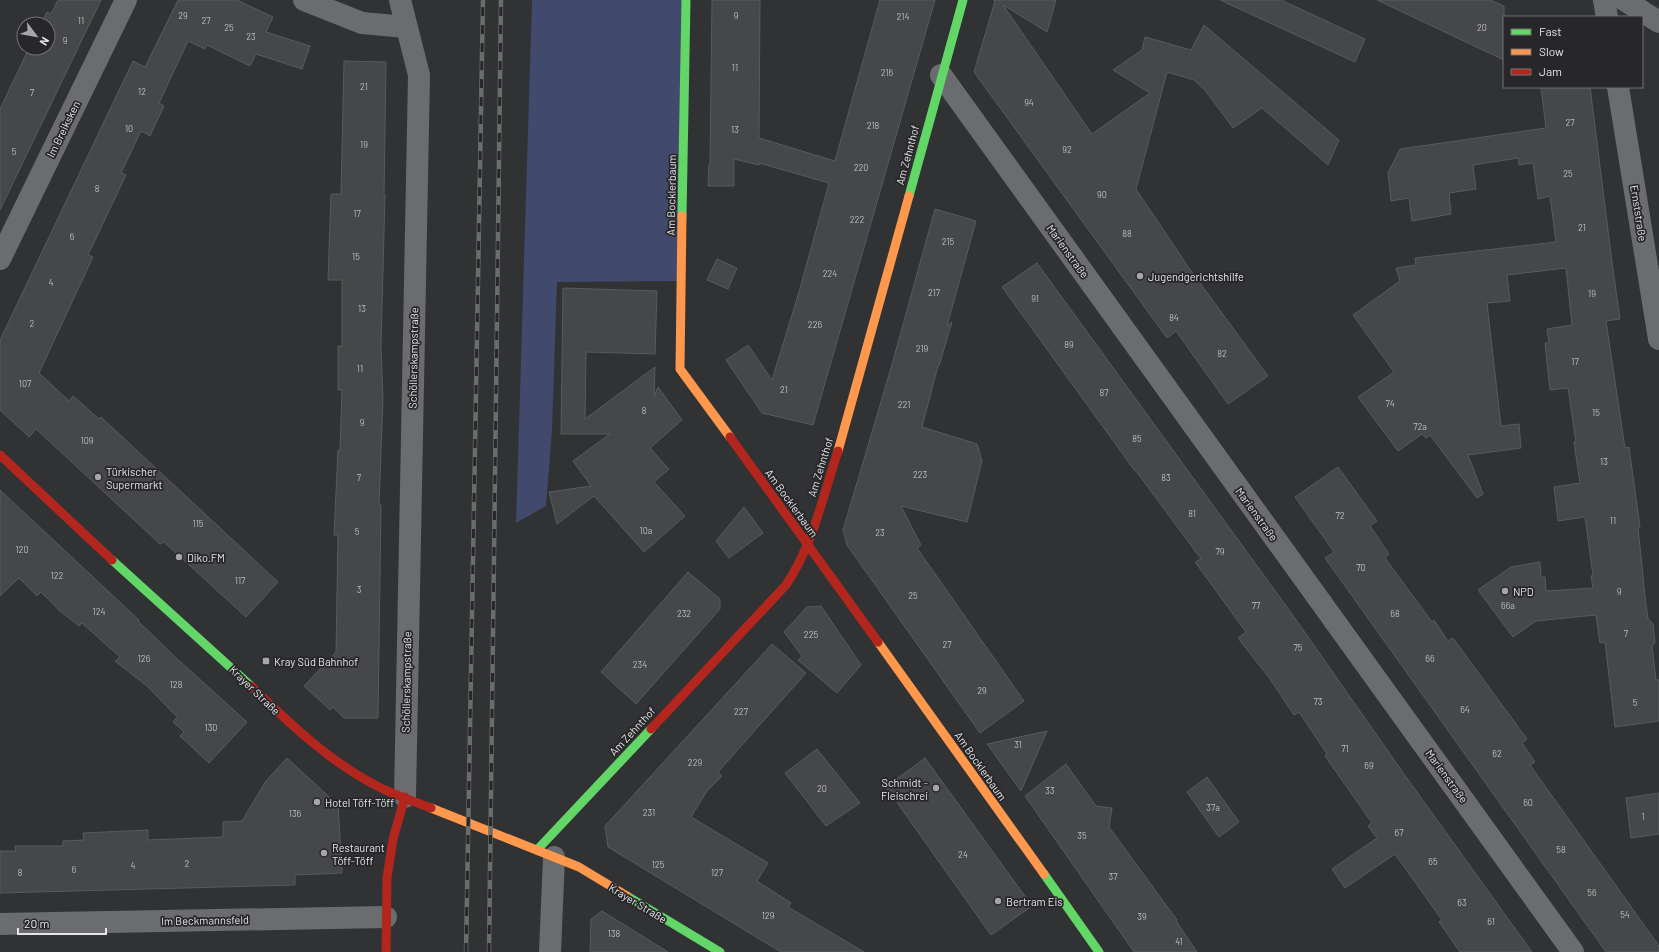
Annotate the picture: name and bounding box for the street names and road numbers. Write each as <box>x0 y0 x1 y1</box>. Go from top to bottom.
street label: Im Breiksken <box>44 98 82 159</box>
street label: Am Zehnthof <box>893 124 921 186</box>
street label: Am Bocklerbaum <box>664 154 678 236</box>
street label: Ernststraße <box>1628 184 1650 242</box>
street label: Marienstraße <box>1044 222 1092 280</box>
street label: Schöllerskampstraße <box>406 307 420 409</box>
street label: Am Zehnthof <box>805 436 835 498</box>
street label: Am Bocklerbaum <box>763 466 821 540</box>
street label: Marienstraße <box>1233 485 1281 543</box>
street label: Schöllerskampstraße <box>399 631 413 733</box>
street label: Krayer Straße <box>227 663 283 717</box>
street label: Am Zehnthof <box>606 704 658 758</box>
street label: Am Bocklerbaum <box>952 729 1010 803</box>
street label: Marienstraße <box>1423 747 1471 805</box>
street label: Krayer Straße <box>607 881 669 925</box>
street label: Im Beckmannsfeld <box>161 913 249 927</box>

